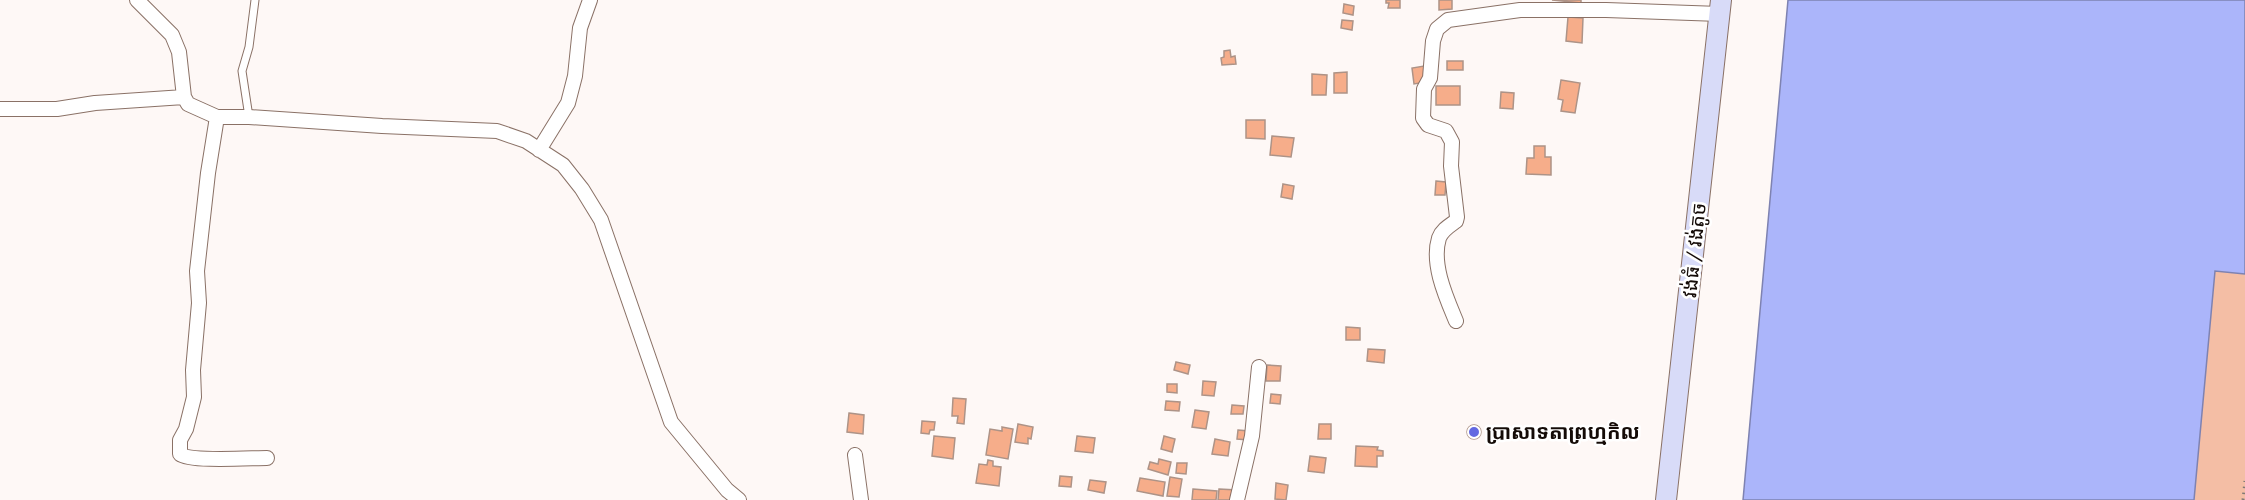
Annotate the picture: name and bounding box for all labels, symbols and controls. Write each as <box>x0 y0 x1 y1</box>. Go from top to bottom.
street label: វង់ធំ / វង់តូច <box>1677 201 1714 299</box>
place label: ប្រាសាទតាព្រហ្មកិល <box>1486 421 1640 447</box>
marker: ប្រាសាទតាព្រហ្មកិល <box>1467 425 1481 439</box>

